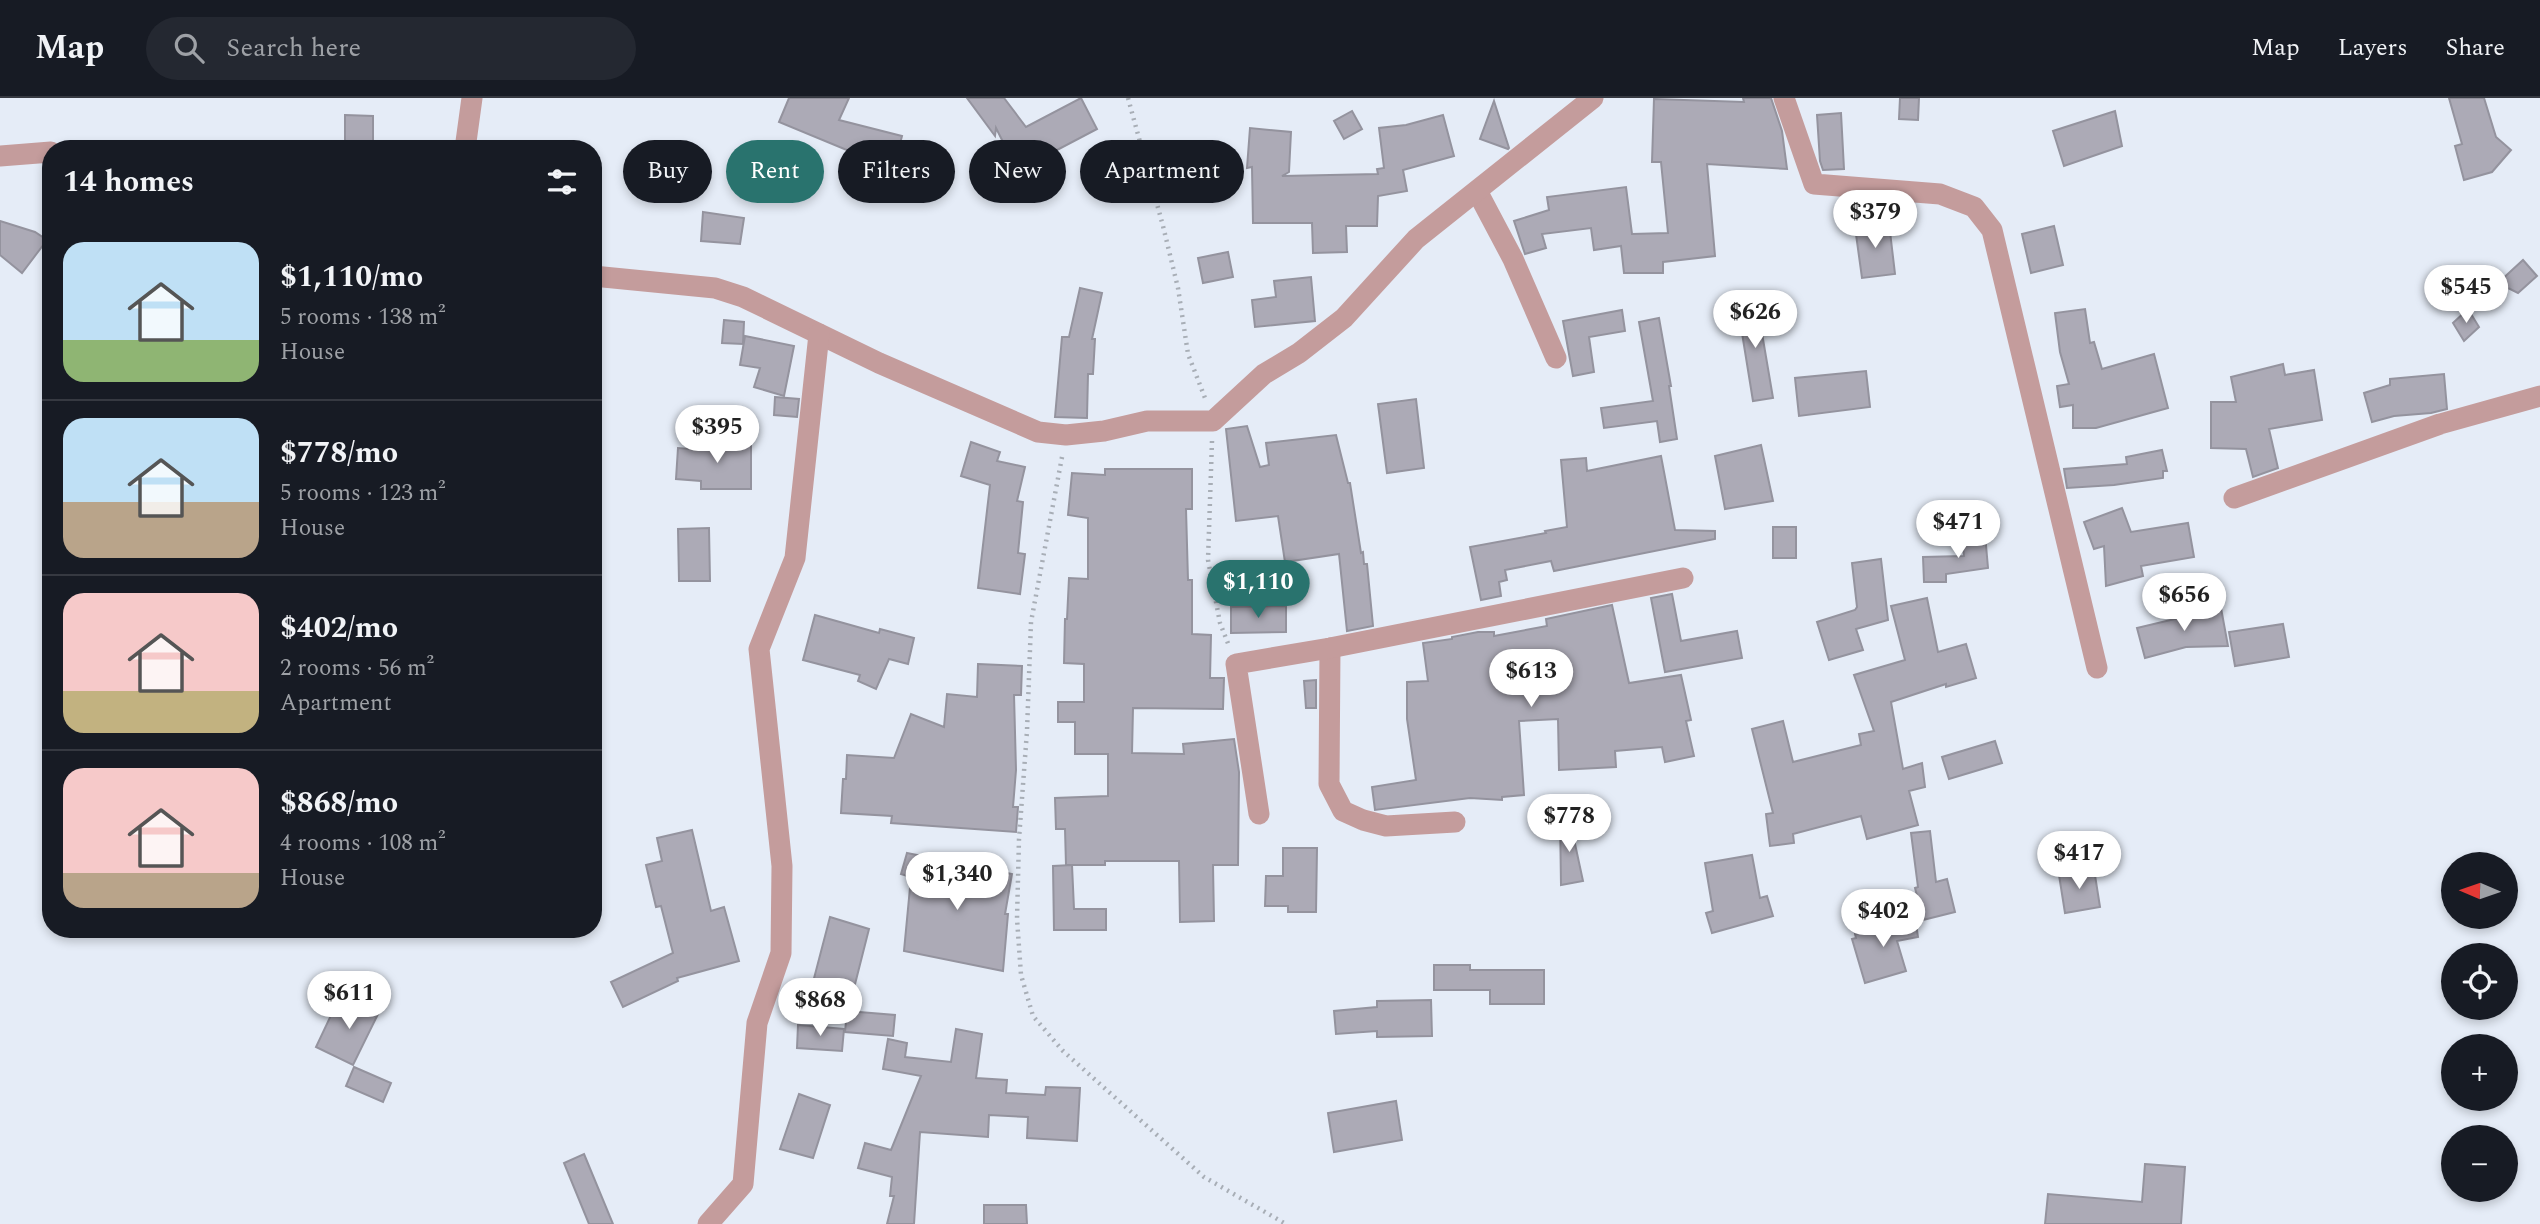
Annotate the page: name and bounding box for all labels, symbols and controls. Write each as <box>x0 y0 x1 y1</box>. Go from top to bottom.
search box <box>146 17 636 80</box>
text: Map <box>35 23 104 73</box>
text: Search here <box>226 28 361 68</box>
icon: search <box>170 29 208 67</box>
text: Map <box>2251 30 2300 66</box>
text: Layers <box>2338 30 2408 66</box>
text: Share <box>2446 30 2505 66</box>
chip: Buy <box>623 140 712 203</box>
chip: Rent <box>726 140 824 203</box>
chip: Filters <box>838 140 955 203</box>
chip: New <box>969 140 1066 203</box>
chip: Apartment <box>1080 140 1244 203</box>
text: 14 homes <box>63 159 194 205</box>
icon: filters <box>543 163 581 201</box>
pin: $379 <box>1834 190 1916 250</box>
text: $379 <box>1849 195 1901 230</box>
text: $1,110/mo <box>280 254 423 300</box>
pin: $545 <box>2425 266 2507 325</box>
icon: home <box>119 270 203 354</box>
text: $545 <box>2440 270 2492 305</box>
pin: $626 <box>1714 290 1796 350</box>
text: $626 <box>1729 295 1781 330</box>
text: 5 rooms · 138 m² <box>280 300 446 335</box>
text: House <box>280 335 345 370</box>
pin: $395 <box>676 406 758 465</box>
text: $395 <box>691 410 743 445</box>
text: $778/mo <box>280 430 398 476</box>
icon: home <box>119 446 203 530</box>
text: 5 rooms · 123 m² <box>280 476 446 511</box>
pin: $471 <box>1917 500 1999 560</box>
text: $471 <box>1932 505 1984 540</box>
text: House <box>280 511 345 546</box>
pin: $1,110 <box>1201 560 1315 620</box>
text: $1,110 <box>1223 565 1293 600</box>
pin: $656 <box>2143 574 2225 633</box>
text: $656 <box>2158 578 2210 613</box>
text: $402/mo <box>280 605 398 651</box>
icon: home <box>119 621 203 705</box>
pin: $613 <box>1490 650 1572 709</box>
text: 2 rooms · 56 m² <box>280 651 434 686</box>
text: $613 <box>1505 654 1557 689</box>
text: Apartment <box>280 686 392 721</box>
text: $868/mo <box>280 780 398 826</box>
pin: $778 <box>1528 794 1610 854</box>
icon: home <box>119 796 203 880</box>
text: $778 <box>1543 799 1595 834</box>
text: 4 rooms · 108 m² <box>280 826 446 861</box>
pin: $417 <box>2038 832 2120 891</box>
text: $417 <box>2053 836 2105 871</box>
pin: $1,340 <box>900 852 1014 912</box>
north arrow <box>2441 852 2518 929</box>
map controls <box>2441 852 2518 1202</box>
text: $1,340 <box>922 857 992 892</box>
text: House <box>280 861 345 896</box>
pin: $402 <box>1842 890 1924 949</box>
text: $402 <box>1857 894 1909 929</box>
button: locate <box>2441 943 2518 1020</box>
pin: $611 <box>308 972 390 1031</box>
text: $611 <box>323 976 375 1011</box>
pin: $868 <box>779 978 861 1038</box>
text: $868 <box>794 983 846 1018</box>
button: + <box>2441 1034 2518 1111</box>
button: − <box>2441 1125 2518 1202</box>

